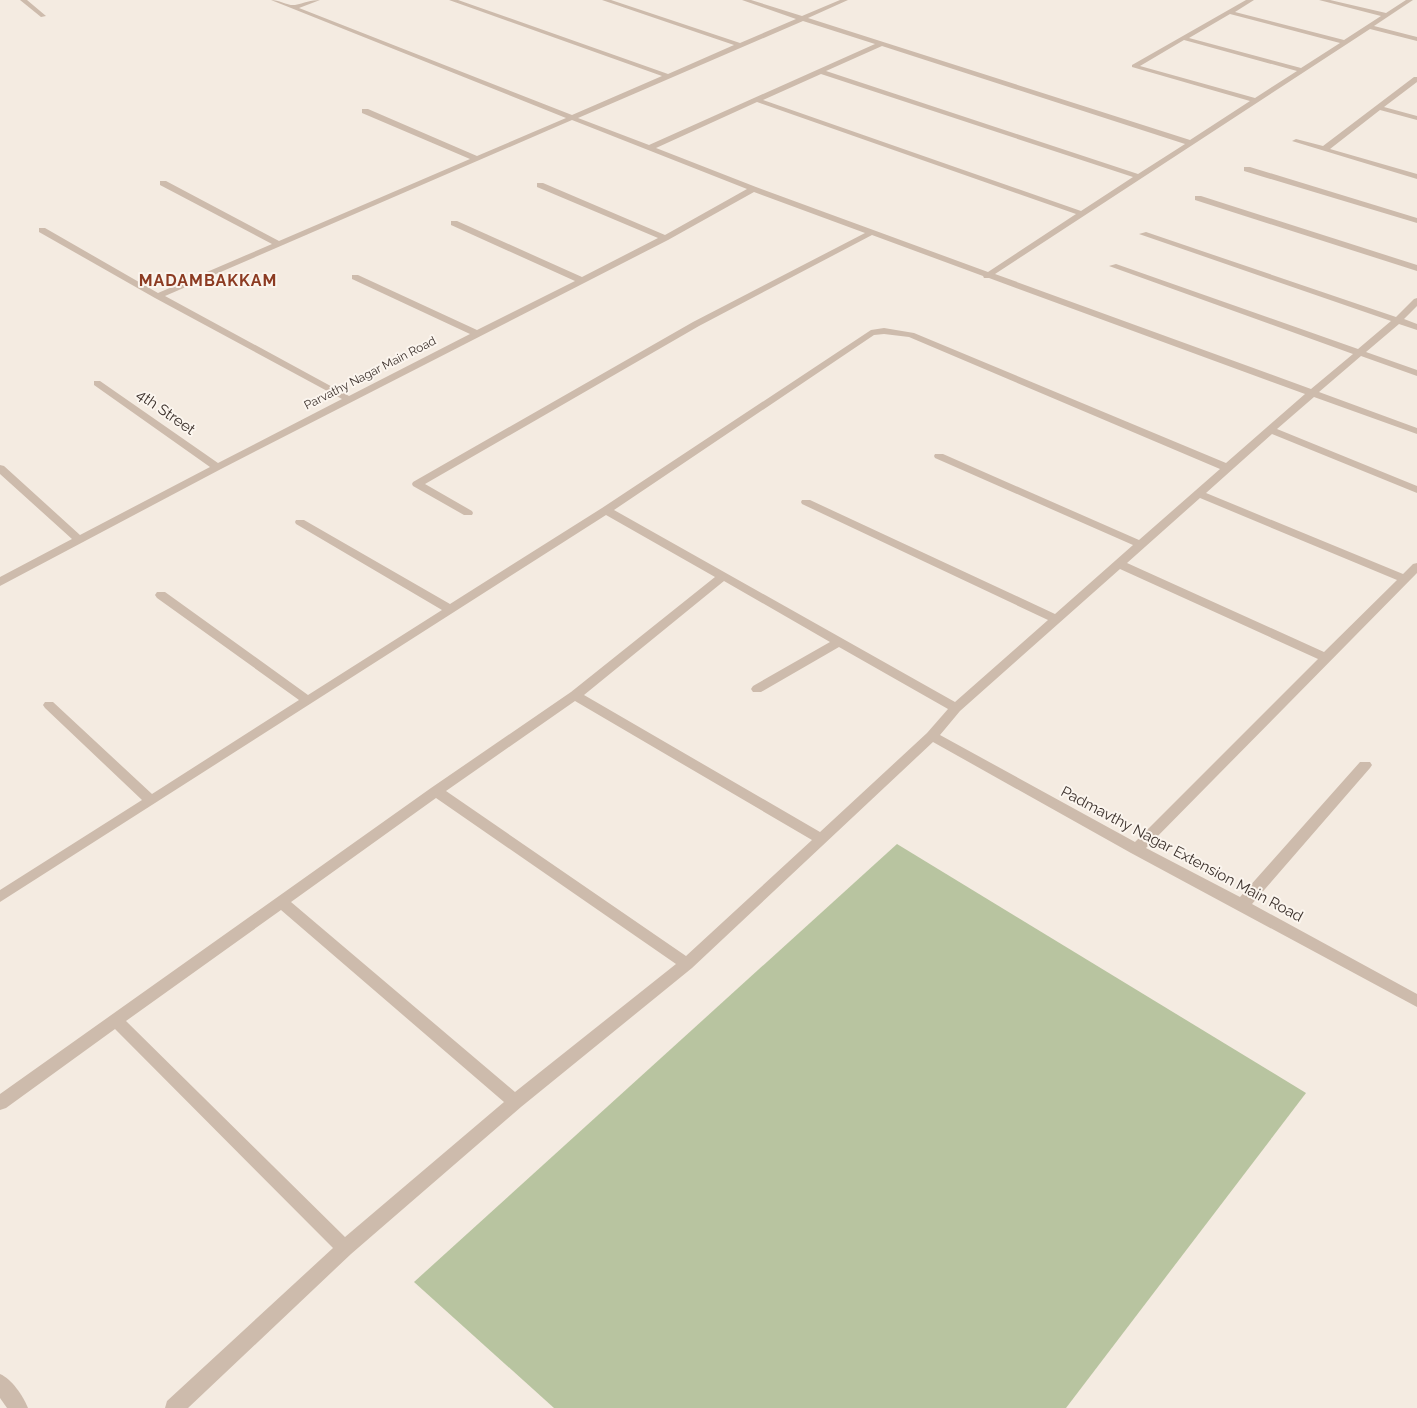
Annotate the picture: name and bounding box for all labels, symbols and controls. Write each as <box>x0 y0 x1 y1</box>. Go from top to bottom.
district label: MADAMBAKKAM <box>139 271 277 290</box>
street label: Parvathy Nagar Main Road <box>302 334 438 412</box>
street label: 4th Street <box>133 385 199 439</box>
street label: Padmavthy Nagar Extension Main Road <box>1058 782 1306 926</box>

